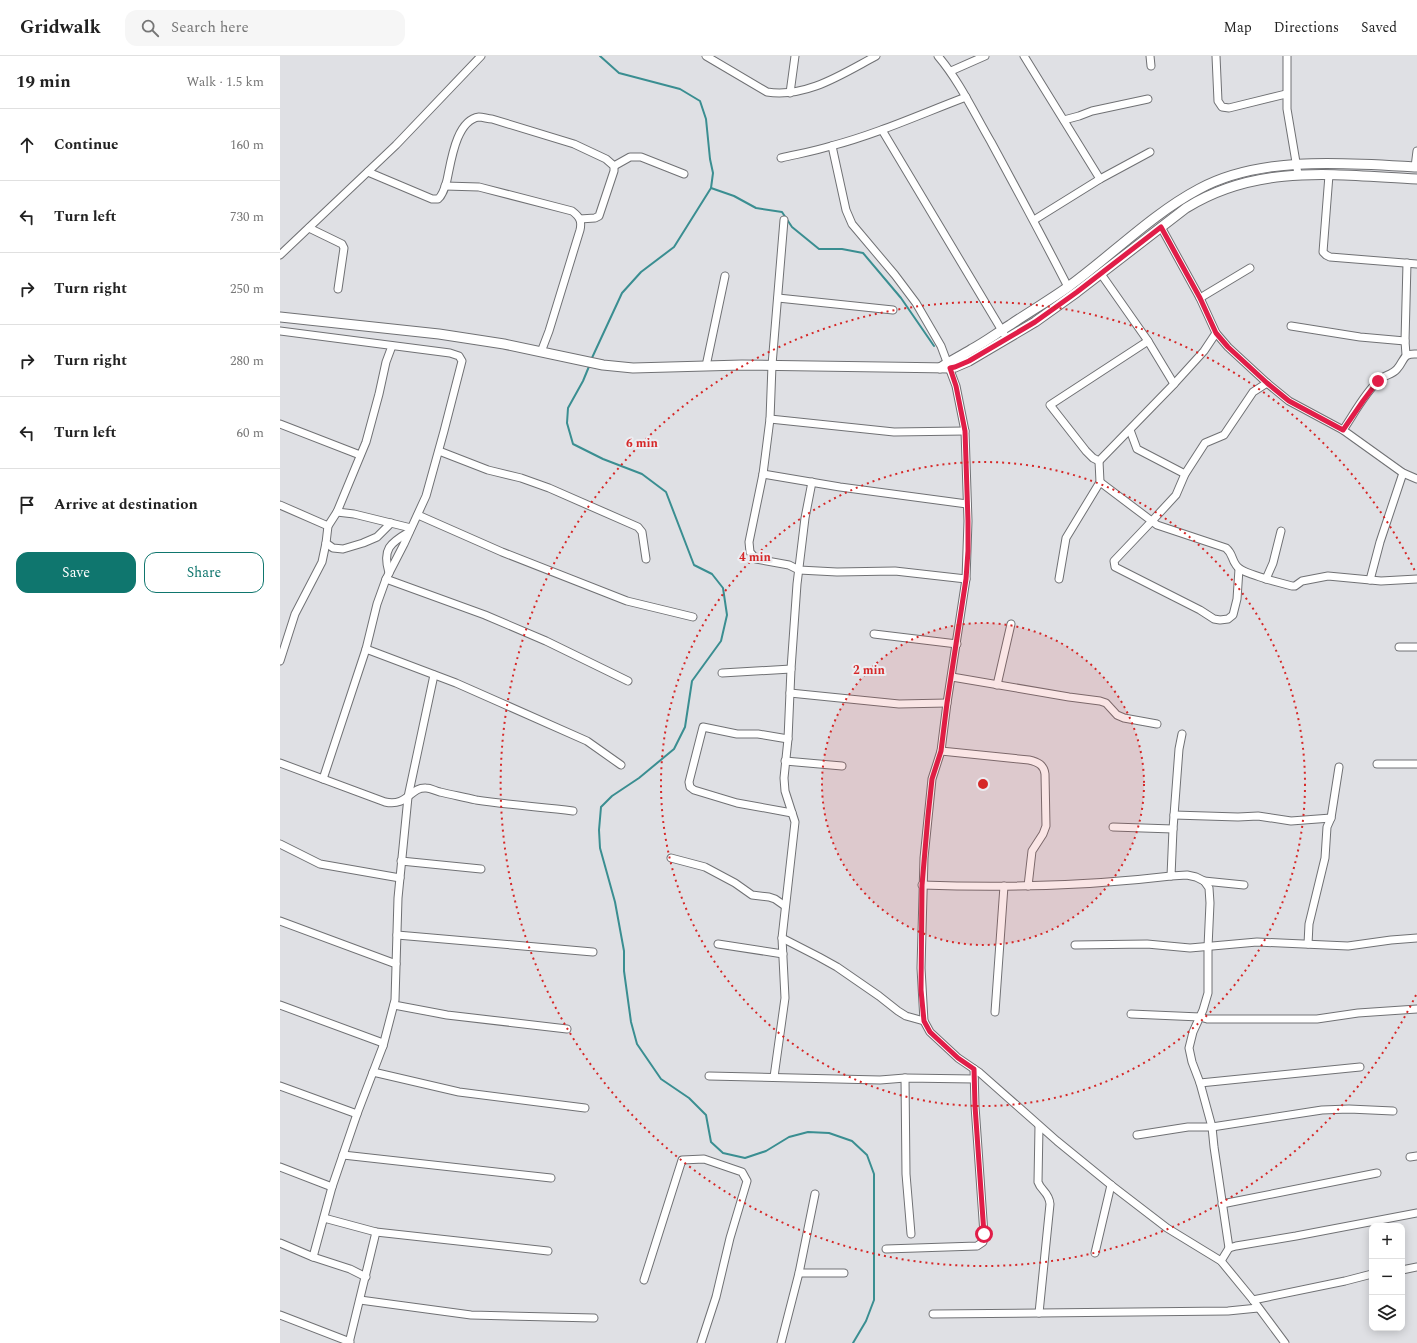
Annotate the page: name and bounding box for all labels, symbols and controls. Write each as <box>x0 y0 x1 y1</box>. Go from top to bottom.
search box <box>125 10 405 46</box>
text: Gridwalk <box>20 13 101 42</box>
text: Search here <box>171 16 249 39</box>
icon: search <box>139 17 161 39</box>
text: Map <box>1224 17 1252 38</box>
text: Directions <box>1274 17 1339 38</box>
text: Saved <box>1361 17 1397 38</box>
text: 19 min <box>16 69 71 95</box>
text: Walk · 1.5 km <box>186 72 264 92</box>
text: Continue <box>54 133 119 156</box>
icon: ahead <box>16 134 38 156</box>
text: 160 m <box>230 135 264 155</box>
text: Turn left <box>54 205 116 228</box>
icon: left <box>16 206 38 228</box>
text: 730 m <box>230 207 264 227</box>
text: Turn right <box>54 277 127 300</box>
icon: right <box>16 278 38 300</box>
text: 250 m <box>230 279 264 299</box>
text: Turn right <box>54 349 127 372</box>
icon: right <box>16 350 38 372</box>
text: 280 m <box>230 351 264 371</box>
route end <box>1369 372 1387 390</box>
text: Turn left <box>54 421 116 444</box>
icon: left <box>16 422 38 444</box>
text: 60 m <box>237 423 264 443</box>
text: 6 min <box>626 434 659 453</box>
text: Arrive at destination <box>54 493 198 516</box>
icon: arrive <box>16 494 38 516</box>
text: 4 min <box>739 548 772 567</box>
button: Save <box>16 552 136 593</box>
button: Share <box>144 552 264 593</box>
text: 2 min <box>853 661 886 680</box>
centre of rings <box>976 777 990 791</box>
map controls <box>1369 1223 1405 1331</box>
button: + <box>1369 1223 1405 1259</box>
route start <box>975 1225 993 1243</box>
button: − <box>1369 1259 1405 1295</box>
button: layers <box>1369 1295 1405 1331</box>

